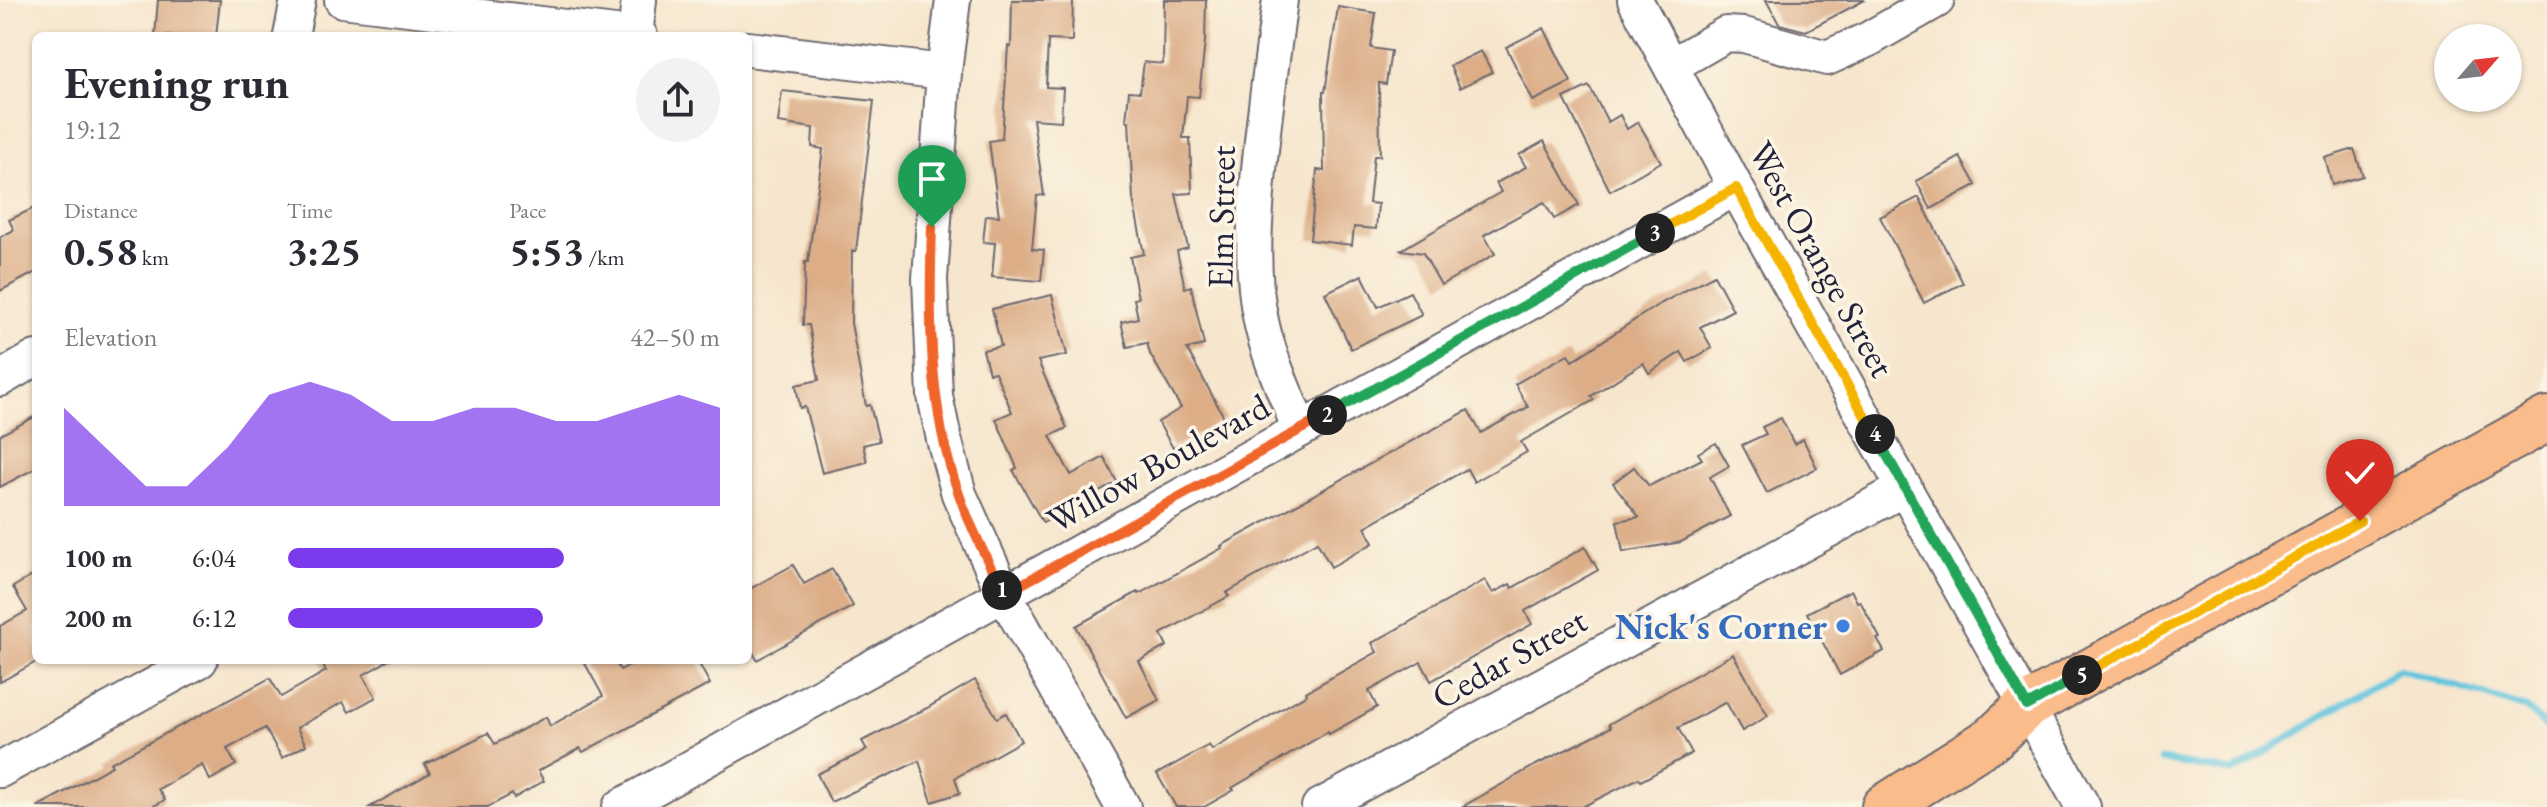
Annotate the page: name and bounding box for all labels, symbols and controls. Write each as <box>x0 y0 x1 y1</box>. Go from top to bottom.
north arrow <box>2434 24 2522 112</box>
map controls <box>2434 24 2522 112</box>
text: Evening run <box>64 54 289 111</box>
button: share <box>636 58 720 142</box>
text: 19:12 <box>64 113 120 147</box>
street label: West Orange Street <box>1738 133 1906 386</box>
street label: Elm Street <box>1196 144 1246 289</box>
pin <box>898 145 966 227</box>
icon: arrive <box>910 157 954 201</box>
text: Distance <box>64 196 137 225</box>
text: Time <box>287 196 332 225</box>
text: Pace <box>509 196 546 225</box>
pin: 3 <box>1635 213 1675 253</box>
text: 3 <box>1649 218 1661 247</box>
text: 0.58 <box>64 225 137 277</box>
text: 3:25 <box>287 225 361 277</box>
text: 5:53 <box>509 225 584 277</box>
text: km <box>137 243 169 272</box>
text: /km <box>584 243 625 272</box>
text: Elevation <box>64 320 158 354</box>
text: 42–50 m <box>630 320 720 354</box>
street label: Willow Boulevard <box>1038 382 1278 544</box>
pin: 2 <box>1307 395 1347 435</box>
text: 2 <box>1321 400 1333 429</box>
pin: 4 <box>1855 414 1895 454</box>
text: 4 <box>1869 419 1881 448</box>
pin <box>2326 439 2394 521</box>
icon: check <box>2338 451 2382 495</box>
text: 100 m <box>64 541 132 575</box>
text: 6:04 <box>192 541 236 575</box>
pin: 1 <box>982 570 1022 610</box>
text: 1 <box>996 575 1008 604</box>
street label: Cedar Street <box>1423 596 1595 720</box>
text: 200 m <box>64 601 132 635</box>
text: 6:12 <box>192 601 236 635</box>
place label: Nick's Corner <box>1615 603 1827 650</box>
marker: Nick's Corner <box>1834 617 1852 635</box>
pin: 5 <box>2062 655 2102 695</box>
text: 5 <box>2076 660 2088 689</box>

